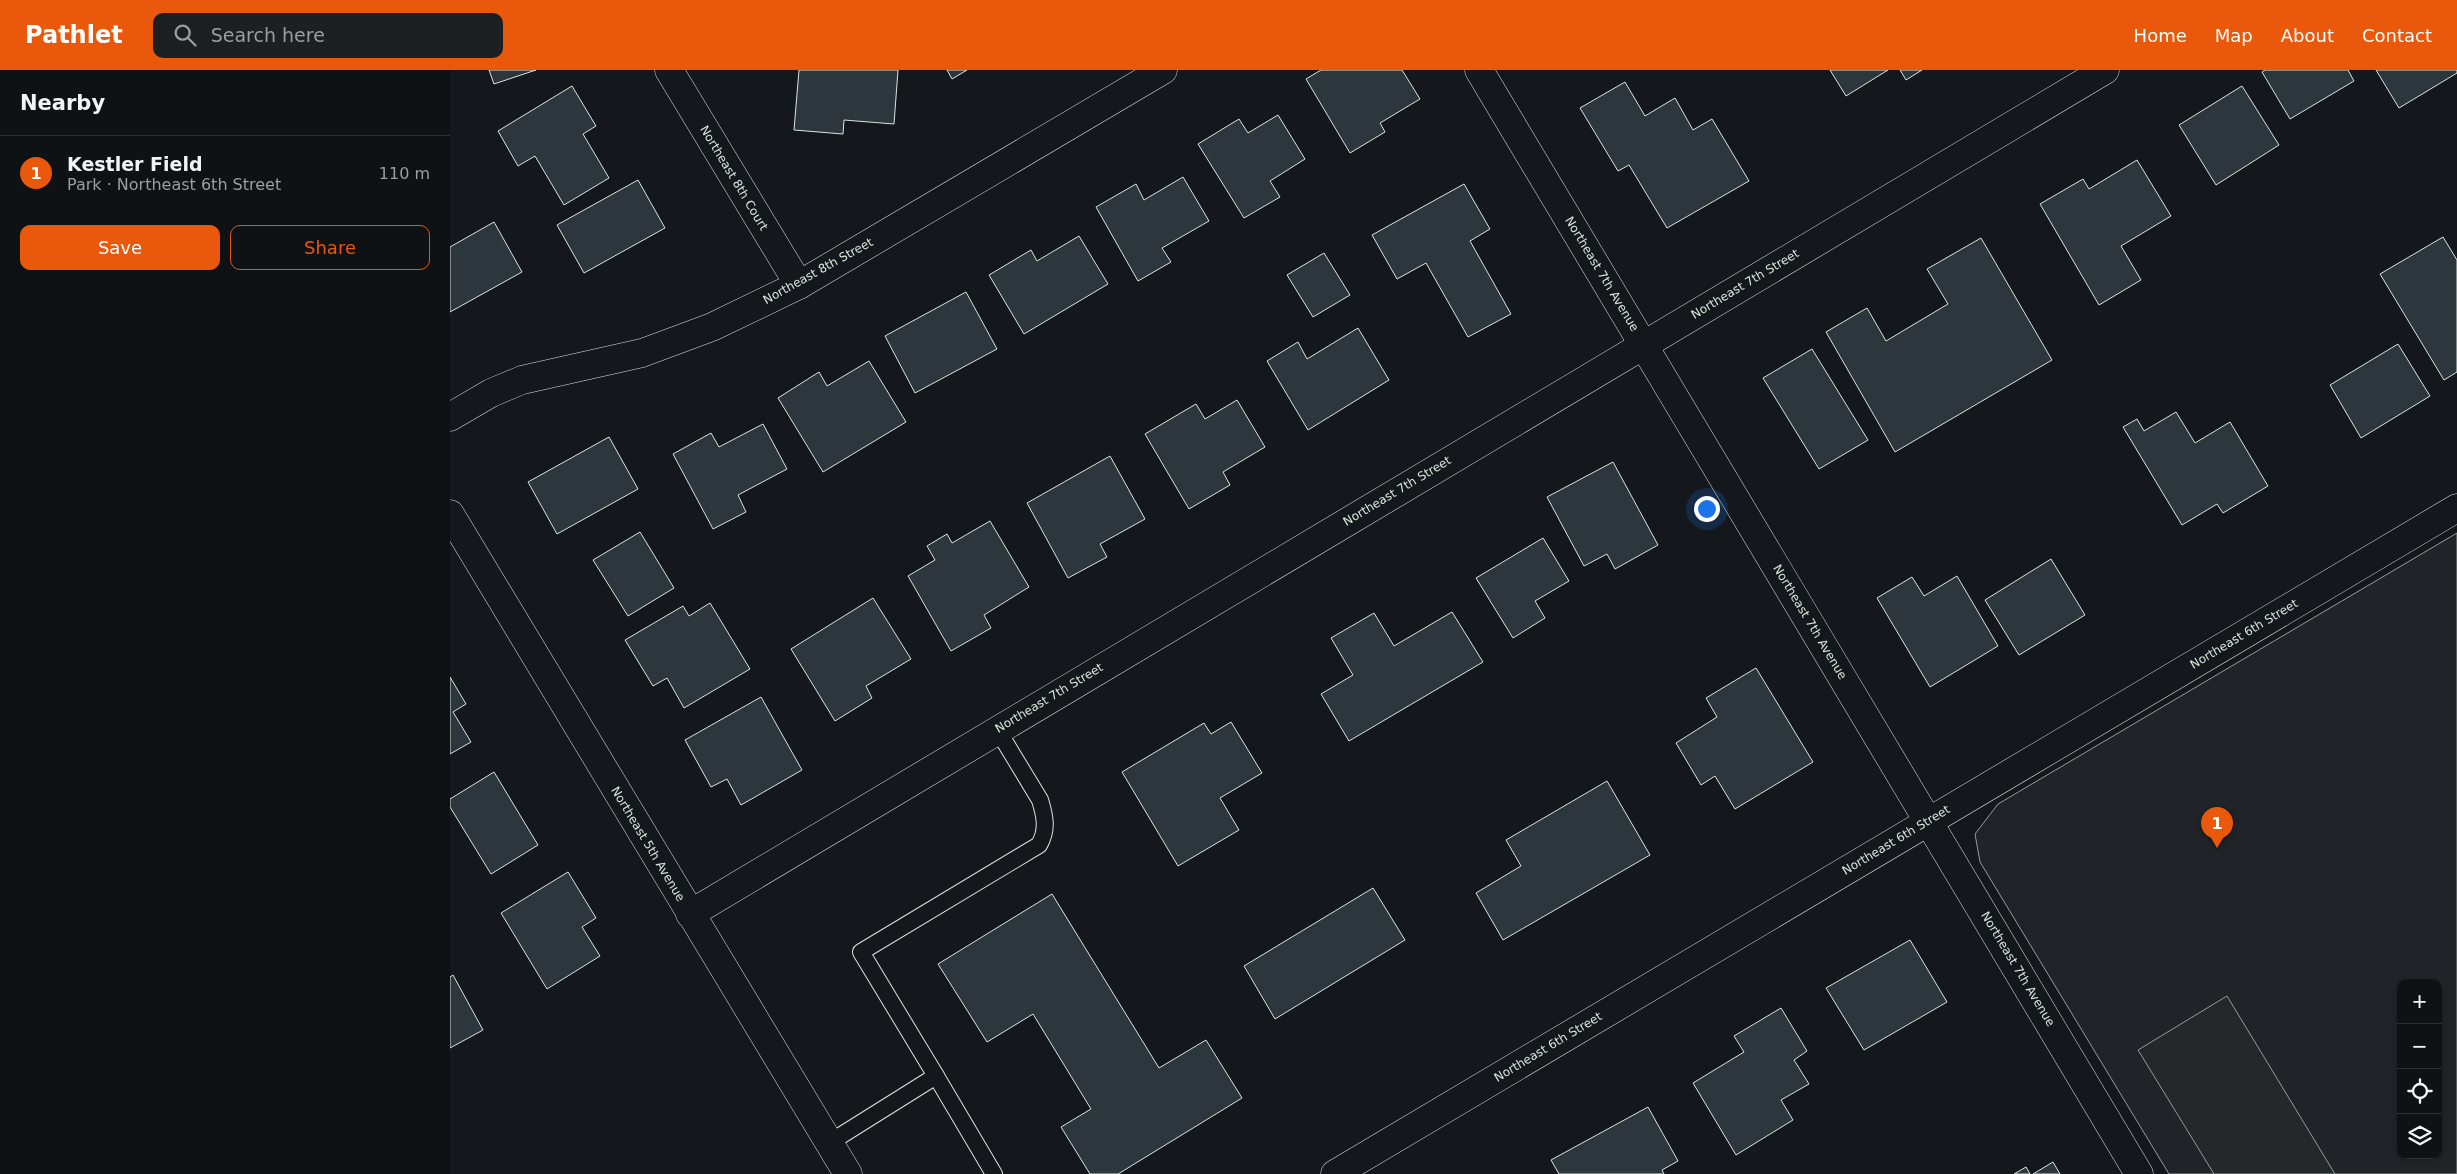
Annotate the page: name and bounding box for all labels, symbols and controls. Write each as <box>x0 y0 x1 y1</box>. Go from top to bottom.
search box <box>153 13 503 58</box>
text: Pathlet <box>25 21 123 49</box>
icon: search <box>171 21 199 49</box>
text: Search here <box>211 24 325 46</box>
text: Home <box>2134 25 2187 46</box>
text: Map <box>2215 25 2253 46</box>
text: About <box>2281 25 2334 46</box>
text: Contact <box>2362 25 2432 46</box>
text: Nearby <box>20 91 105 115</box>
street label: Northeast 8th Court <box>697 123 771 233</box>
text: Kestler Field <box>67 153 203 175</box>
text: 1 <box>30 164 42 183</box>
text: 110 m <box>379 164 430 183</box>
text: Park · Northeast 6th Street <box>67 175 281 194</box>
street label: Northeast 7th Avenue <box>1562 214 1642 334</box>
button: Save <box>20 225 220 270</box>
button: Share <box>230 225 430 270</box>
street label: Northeast 8th Street <box>761 235 876 307</box>
street label: Northeast 7th Street <box>1689 246 1802 322</box>
street label: Northeast 7th Street <box>1341 453 1454 529</box>
your location <box>1694 496 1720 522</box>
street label: Northeast 7th Avenue <box>1770 562 1850 682</box>
street label: Northeast 6th Street <box>2188 596 2301 672</box>
street label: Northeast 7th Street <box>993 660 1106 736</box>
street label: Northeast 5th Avenue <box>608 784 688 904</box>
street label: Northeast 6th Street <box>1840 802 1953 878</box>
pin: 1 <box>2201 807 2233 848</box>
street label: Northeast 7th Avenue <box>1978 909 2058 1029</box>
map controls <box>2397 979 2442 1159</box>
button: + <box>2397 979 2442 1024</box>
street label: Northeast 6th Street <box>1492 1009 1605 1085</box>
button: − <box>2397 1024 2442 1069</box>
button: locate <box>2397 1069 2442 1114</box>
button: layers <box>2397 1114 2442 1159</box>

